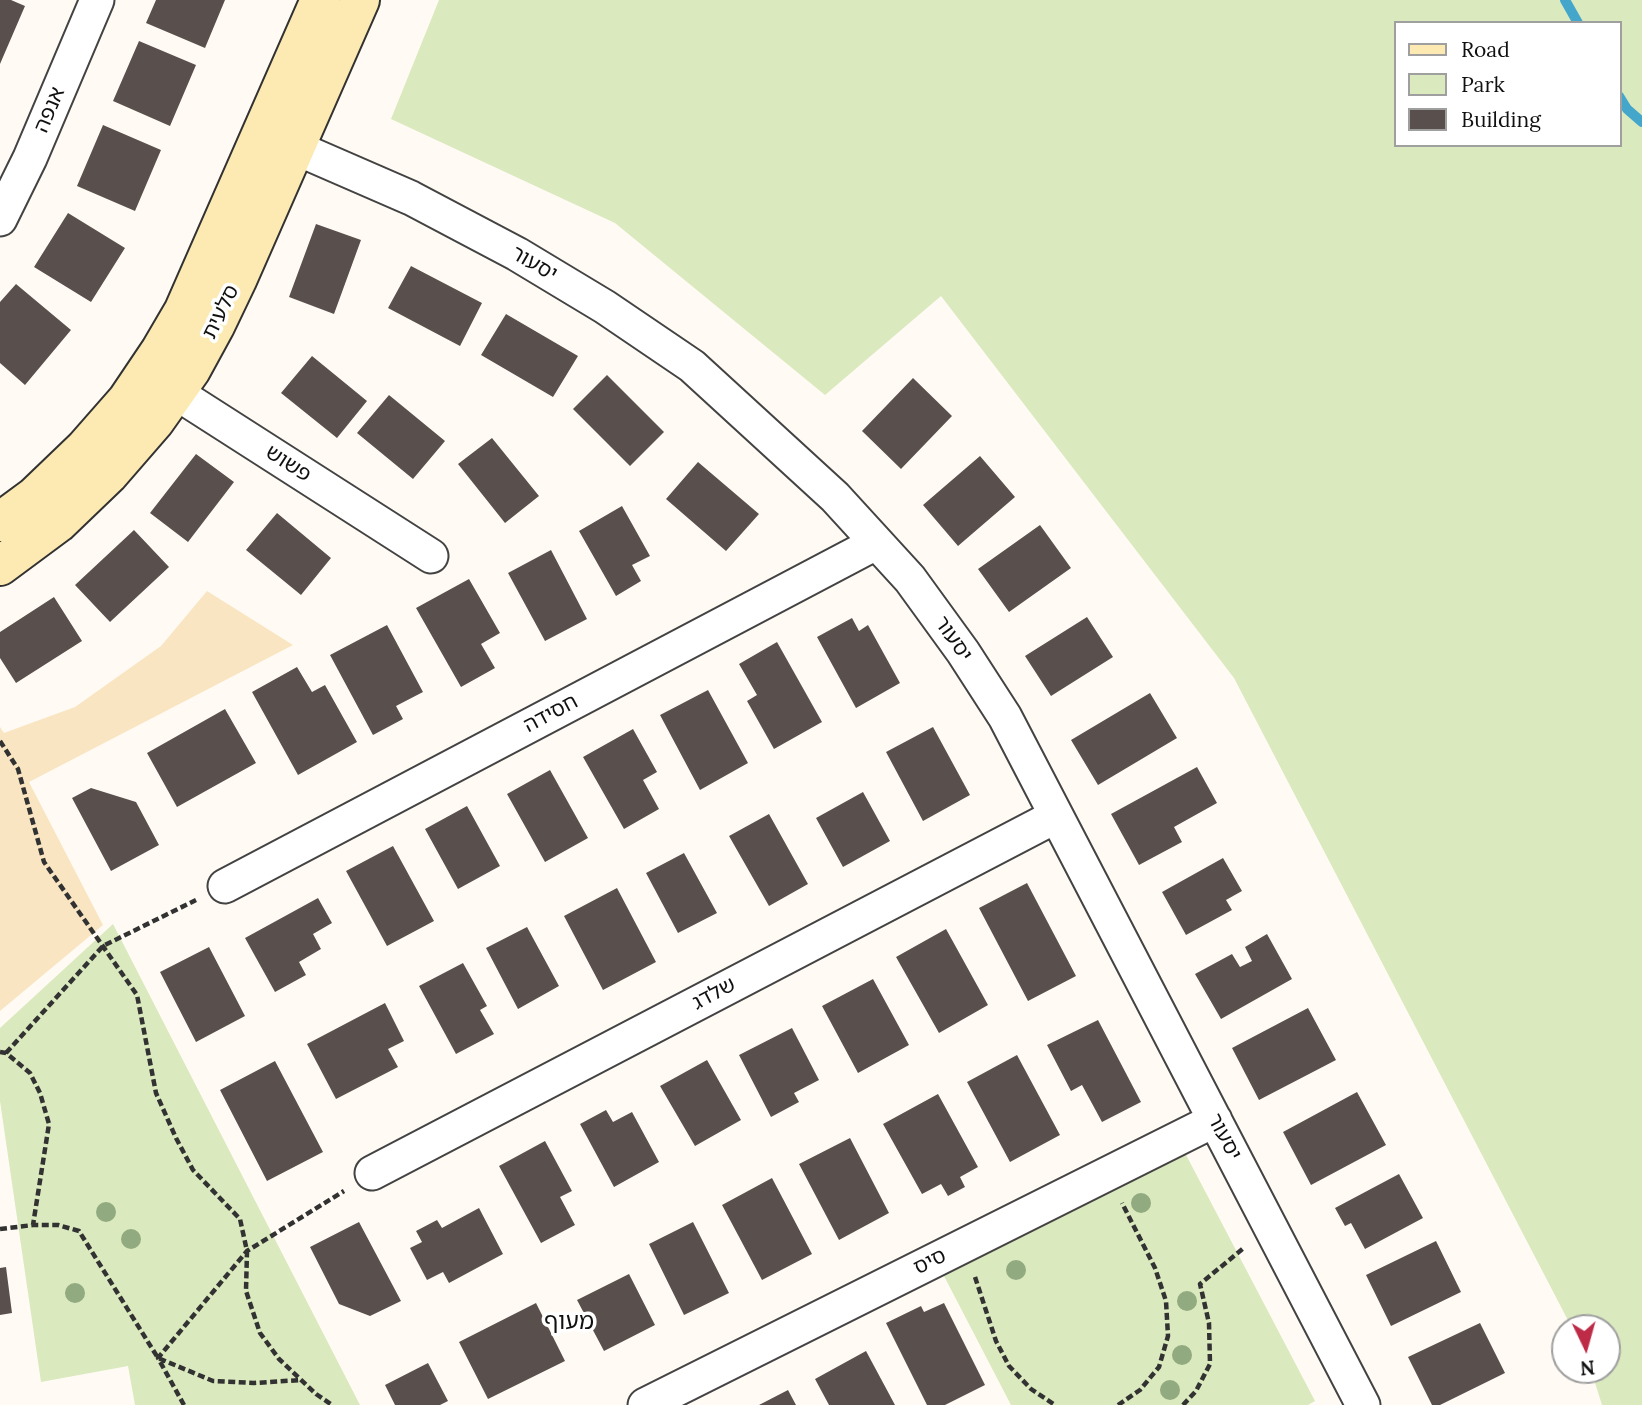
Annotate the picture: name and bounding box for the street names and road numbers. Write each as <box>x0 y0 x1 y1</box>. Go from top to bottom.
street label: אנפה <box>29 83 71 137</box>
street label: יסעור <box>506 241 562 287</box>
street label: סלעית <box>197 281 245 343</box>
street label: פשוש <box>260 440 316 488</box>
street label: יסעור <box>929 612 977 666</box>
street label: חסידה <box>520 689 582 739</box>
street label: שלדג <box>688 972 740 1016</box>
street label: יסעור <box>1201 1109 1247 1165</box>
street label: סיס <box>910 1243 950 1281</box>

